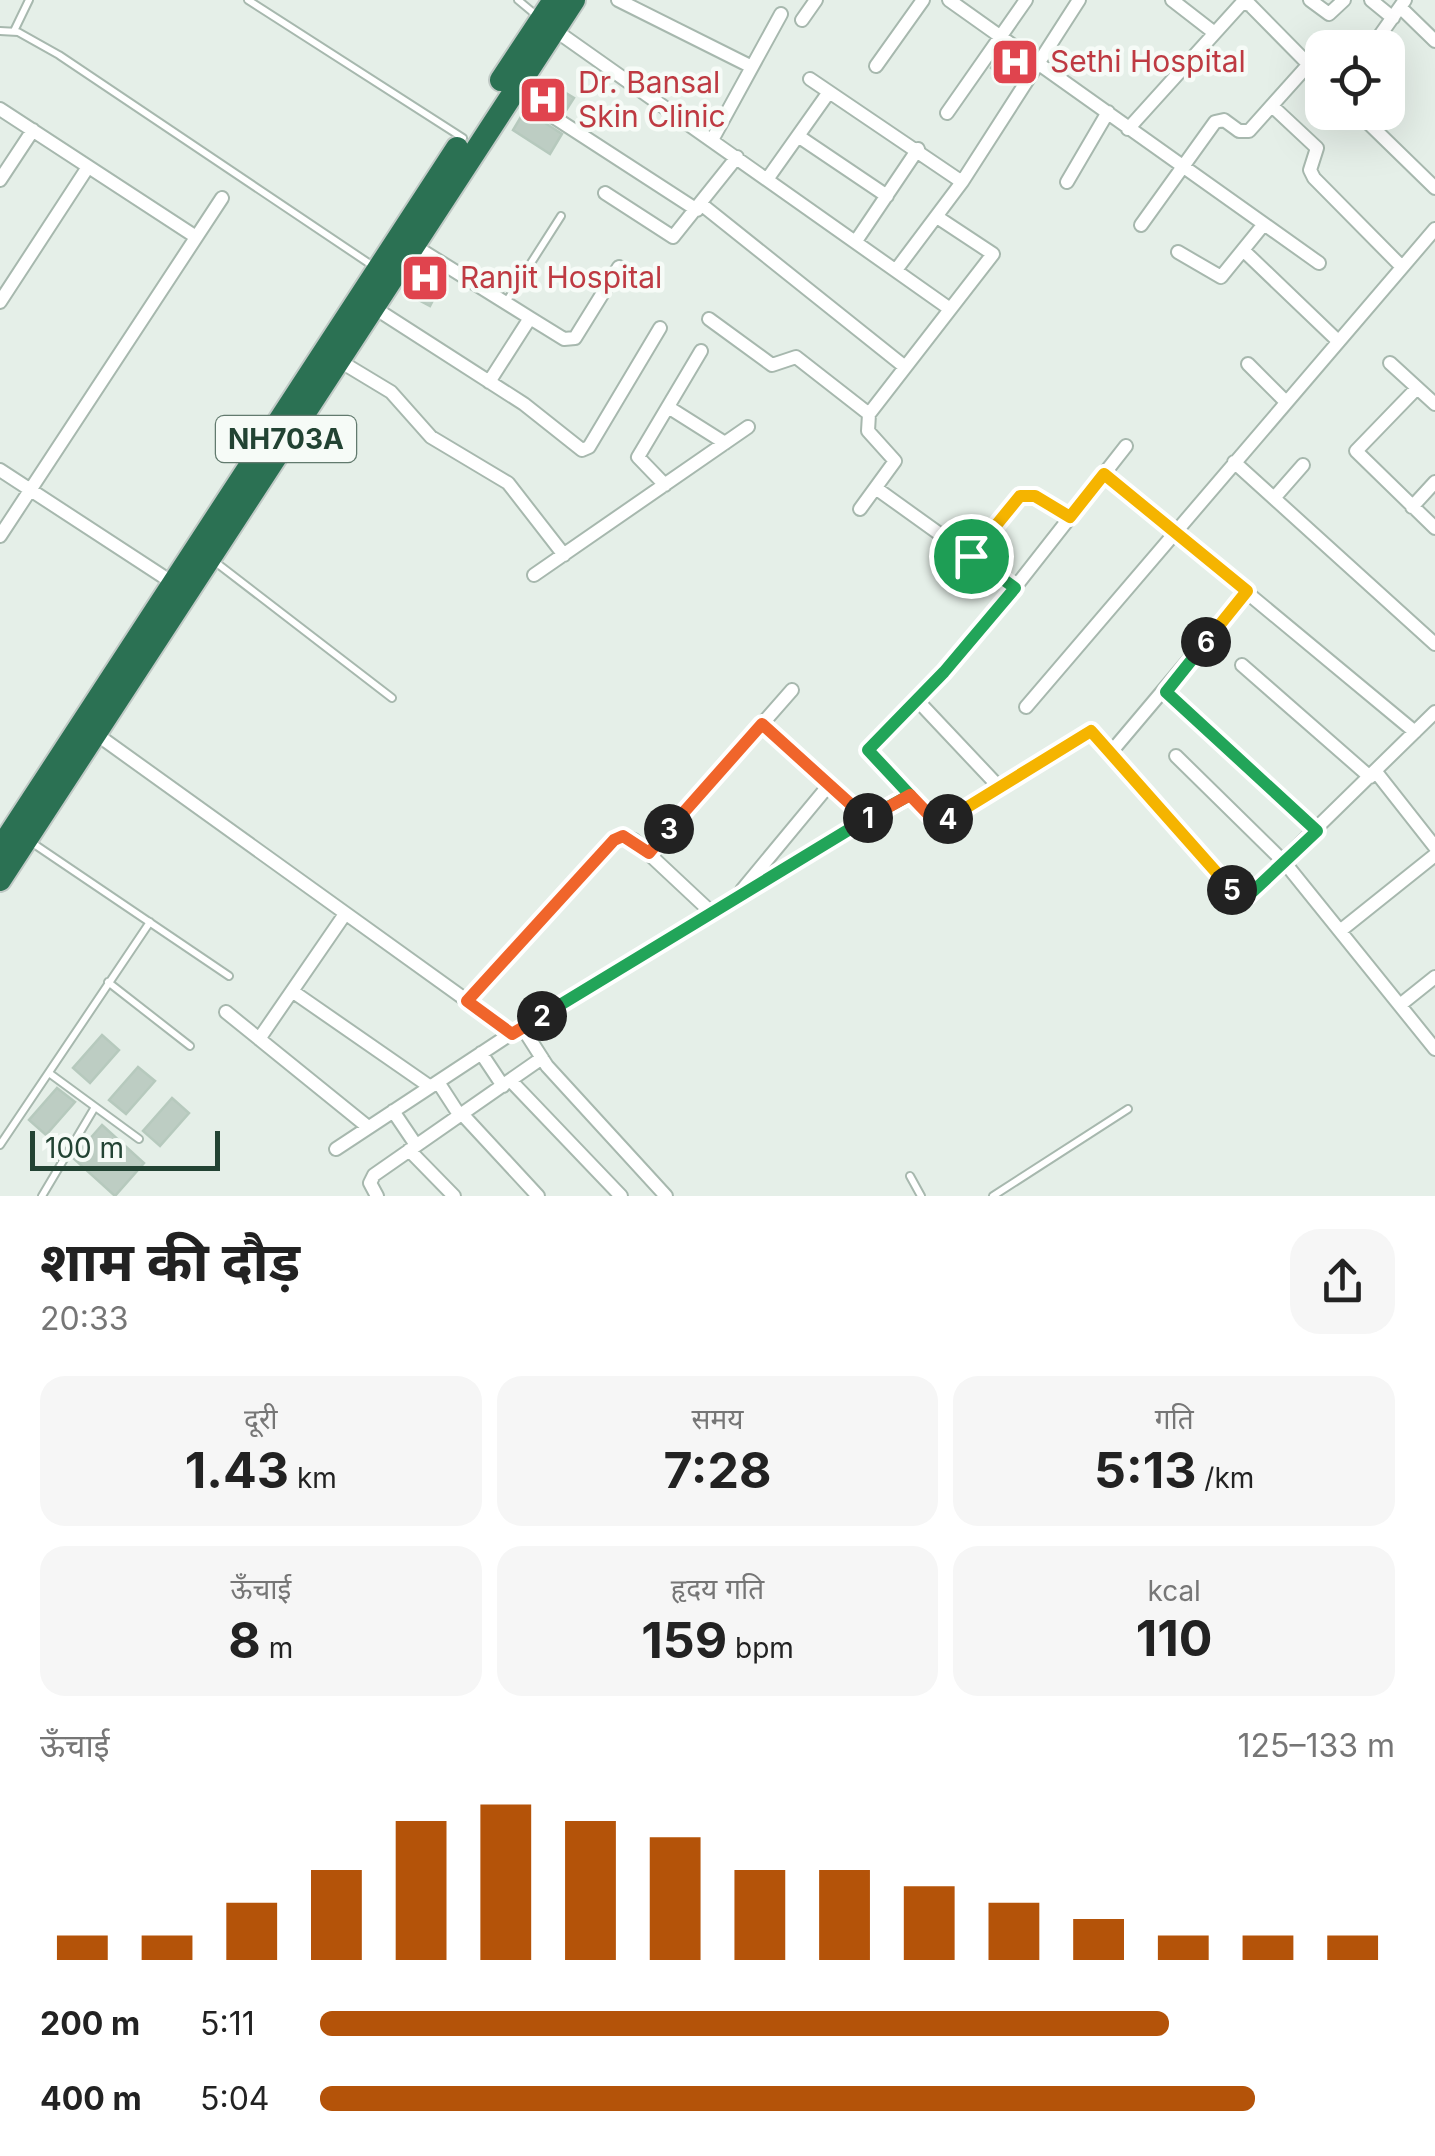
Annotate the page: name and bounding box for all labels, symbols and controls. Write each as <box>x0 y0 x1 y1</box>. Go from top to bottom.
map controls <box>1305 30 1405 130</box>
button: locate <box>1305 30 1405 130</box>
hospital icon: Sethi Hospital <box>989 36 1041 88</box>
place label: Sethi Hospital <box>1050 43 1246 79</box>
place label: Dr. Bansal Skin Clinic <box>578 64 726 134</box>
hospital icon: Dr. Bansal Skin Clinic <box>517 74 569 126</box>
hospital icon: Ranjit Hospital <box>399 252 451 304</box>
place label: Ranjit Hospital <box>460 259 662 295</box>
road number: NH703A <box>216 416 356 462</box>
pin <box>929 514 1014 599</box>
icon: arrive <box>944 529 999 584</box>
pin: 6 <box>1181 617 1231 667</box>
text: 6 <box>1197 625 1215 659</box>
pin: 1 <box>843 793 893 843</box>
pin: 4 <box>923 794 973 844</box>
text: 1 <box>862 801 874 835</box>
text: 4 <box>939 802 957 836</box>
pin: 3 <box>644 804 694 854</box>
text: 3 <box>660 812 678 846</box>
pin: 5 <box>1207 865 1257 915</box>
text: 5 <box>1223 873 1241 907</box>
pin: 2 <box>517 991 567 1041</box>
text: 2 <box>533 999 551 1033</box>
scale bar <box>30 1126 220 1170</box>
text: 100 m <box>45 1131 124 1165</box>
text: शाम की दौड़ <box>40 1228 300 1294</box>
button: share <box>1290 1229 1395 1334</box>
text: 20:33 <box>40 1299 128 1338</box>
text: दूरी <box>244 1402 278 1436</box>
text: समय <box>692 1402 743 1436</box>
text: गति <box>1155 1402 1194 1436</box>
text: 1.43 <box>185 1440 289 1500</box>
text: 7:28 <box>663 1440 772 1500</box>
text: 5:13 <box>1094 1440 1196 1500</box>
text: km <box>289 1461 337 1495</box>
text: /km <box>1196 1461 1254 1495</box>
text: ऊँचाई <box>230 1572 291 1606</box>
text: हृदय गति <box>671 1572 764 1606</box>
text: kcal <box>1147 1574 1201 1608</box>
text: 110 <box>1136 1608 1213 1668</box>
text: 8 <box>228 1610 261 1670</box>
text: 159 <box>641 1610 727 1670</box>
text: m <box>261 1631 293 1665</box>
text: bpm <box>727 1631 794 1665</box>
text: ऊँचाई <box>40 1726 109 1765</box>
text: 125–133 m <box>1237 1726 1395 1765</box>
text: 200 m <box>40 2004 140 2043</box>
text: 5:11 <box>200 2004 255 2043</box>
text: 400 m <box>40 2079 142 2118</box>
text: 5:04 <box>200 2079 270 2118</box>

